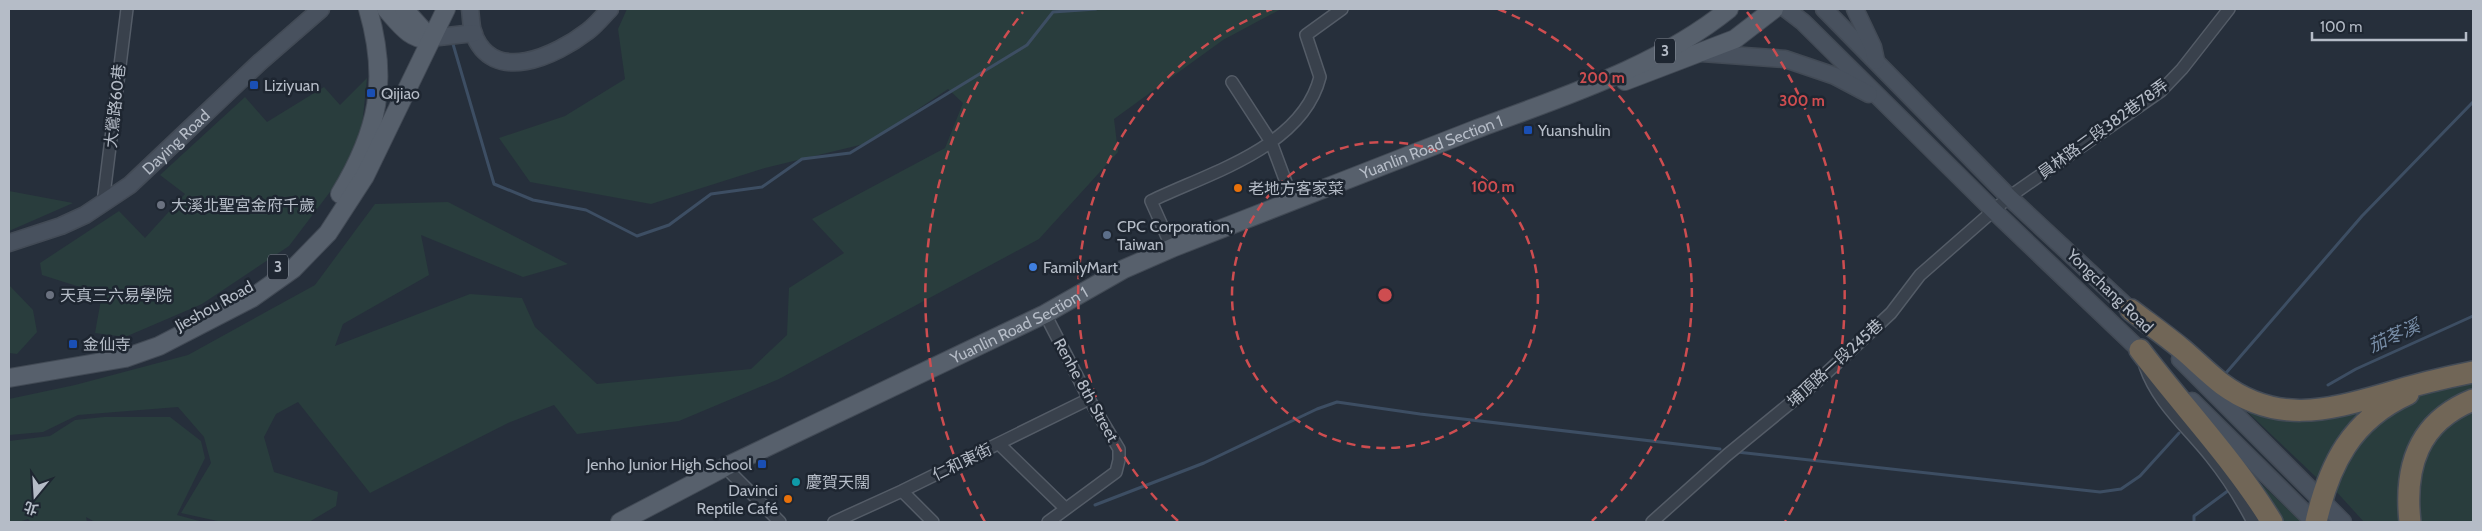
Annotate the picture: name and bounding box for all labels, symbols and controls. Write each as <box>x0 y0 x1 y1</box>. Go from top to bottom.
scale bar <box>2312 10 2466 42</box>
text: 100 m <box>2320 18 2362 36</box>
road number: 3 <box>1655 38 1675 64</box>
street label: 大鶯路60巷 <box>101 63 129 149</box>
text: 200 m <box>1579 69 1625 87</box>
street label: 員林路二段382巷78弄 <box>2034 75 2172 183</box>
place label: Liziyuan <box>264 76 319 95</box>
marker: Liziyuan <box>248 79 260 91</box>
place label: Qijiao <box>381 84 420 103</box>
marker: Qijiao <box>365 87 377 99</box>
text: 300 m <box>1779 92 1825 110</box>
street label: Daying Road <box>138 105 213 178</box>
street label: Yuanlin Road Section 1 <box>1356 111 1505 183</box>
place label: Yuanshulin <box>1537 121 1611 140</box>
marker: Yuanshulin <box>1522 124 1534 136</box>
text: 100 m <box>1471 178 1515 196</box>
place label: 老地方客家菜 <box>1248 179 1344 198</box>
marker: 老地方客家菜 <box>1232 182 1244 194</box>
place label: 大溪北聖宮金府千歲 <box>171 196 315 215</box>
marker: 大溪北聖宮金府千歲 <box>155 199 167 211</box>
place label: CPC Corporation, Taiwan <box>1117 217 1233 254</box>
marker: CPC Corporation, Taiwan <box>1101 229 1113 241</box>
street label: Yongchang Road <box>2062 244 2157 337</box>
road number: 3 <box>268 254 288 280</box>
place label: FamilyMart <box>1043 258 1119 277</box>
marker: FamilyMart <box>1027 261 1039 273</box>
street label: Jieshou Road <box>171 277 256 336</box>
street label: Yuanlin Road Section 1 <box>946 282 1091 368</box>
place label: 天真三六易學院 <box>60 286 172 305</box>
centre of rings <box>1376 286 1394 304</box>
marker: 天真三六易學院 <box>44 289 56 301</box>
water label: 茄苳溪 <box>2365 314 2426 357</box>
street label: 埔頂路一段245巷 <box>1783 315 1887 411</box>
place label: 金仙寺 <box>83 335 131 354</box>
street label: Renhe 8th Street <box>1050 335 1123 446</box>
marker: 金仙寺 <box>67 338 79 350</box>
street label: 仁和東街 <box>929 439 995 485</box>
place label: Jenho Junior High School <box>585 455 752 474</box>
marker: Jenho Junior High School <box>756 458 768 470</box>
north arrow <box>10 471 60 521</box>
place label: 慶賀天闊 <box>806 473 870 492</box>
marker: 慶賀天闊 <box>790 476 802 488</box>
place label: Davinci Reptile Café <box>697 481 778 518</box>
marker: Davinci Reptile Café <box>782 493 794 505</box>
text: 北 <box>22 498 40 519</box>

